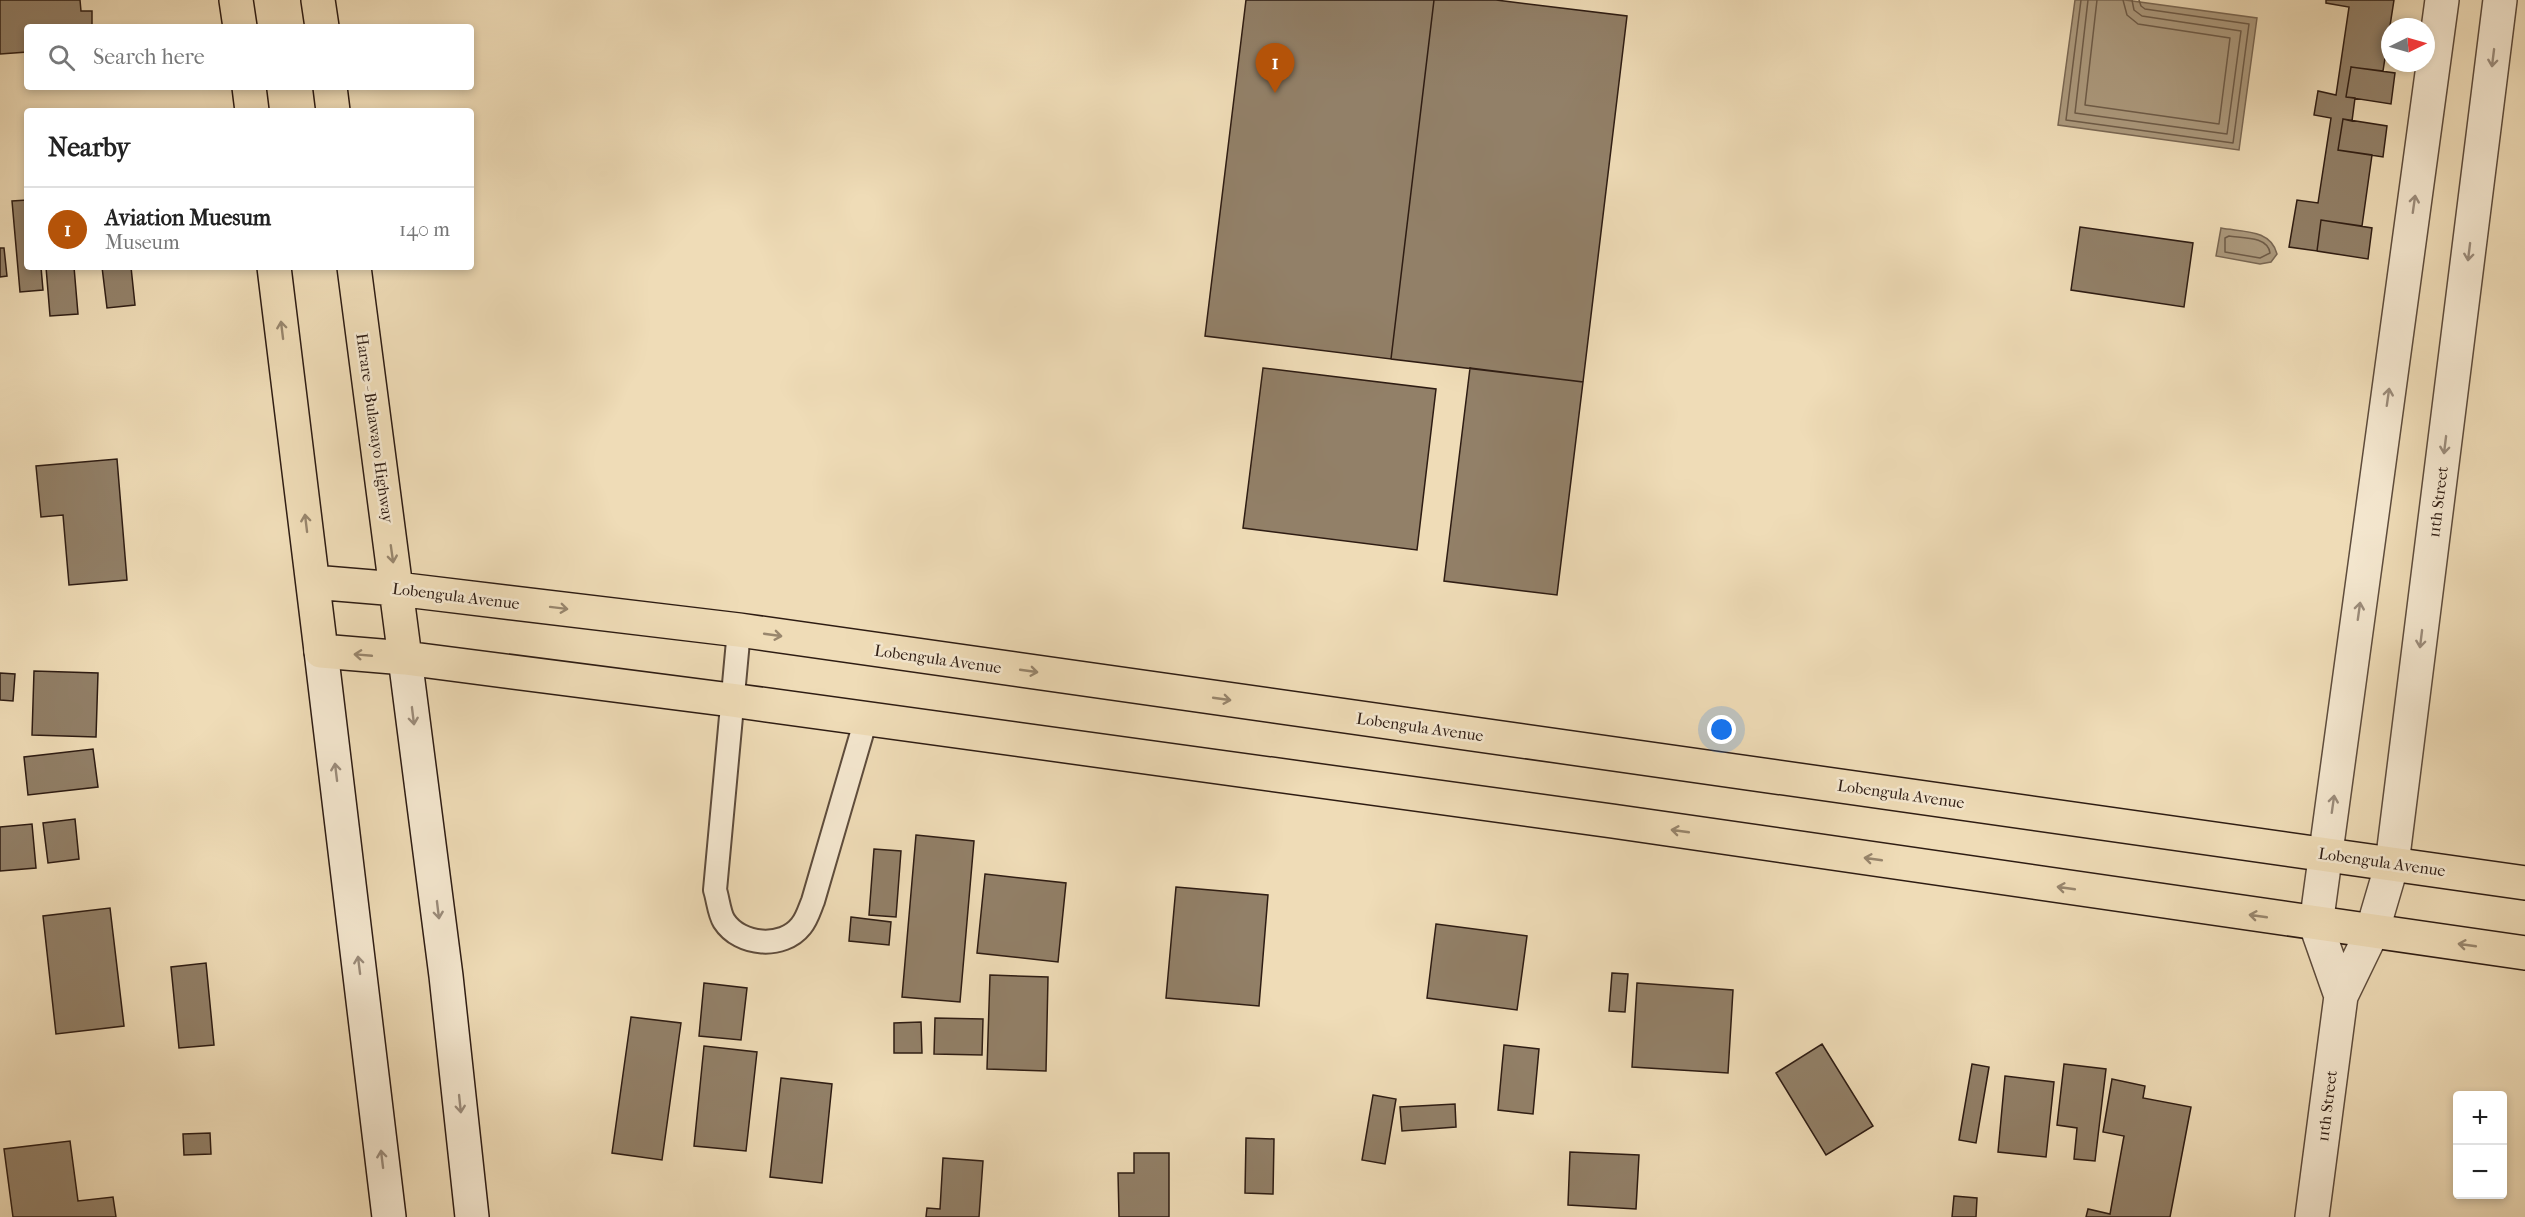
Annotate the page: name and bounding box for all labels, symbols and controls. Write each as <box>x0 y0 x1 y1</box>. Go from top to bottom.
north arrow <box>2381 18 2435 72</box>
search box <box>24 24 474 90</box>
icon: search <box>45 41 78 74</box>
text: Search here <box>93 44 205 70</box>
pin: 1 <box>1256 44 1294 93</box>
one-way arrow <box>2487 48 2498 67</box>
text: Nearby <box>48 132 130 163</box>
one-way arrow <box>2409 194 2420 214</box>
text: Aviation Muesum <box>105 205 271 231</box>
text: 1 <box>64 218 71 241</box>
text: 140 m <box>399 218 450 241</box>
text: Museum <box>105 231 180 254</box>
one-way arrow <box>2463 241 2474 261</box>
one-way arrow <box>277 320 288 340</box>
street label: Harare - Bulawayo Highway <box>352 332 398 525</box>
one-way arrow <box>2383 388 2394 407</box>
one-way arrow <box>2439 435 2450 454</box>
street label: 11th Street <box>2424 465 2452 539</box>
one-way arrow <box>300 514 311 534</box>
one-way arrow <box>387 544 398 563</box>
street label: Lobengula Avenue <box>391 579 521 613</box>
one-way arrow <box>2354 602 2365 622</box>
one-way arrow <box>548 603 568 614</box>
one-way arrow <box>2415 628 2426 648</box>
one-way arrow <box>763 630 783 641</box>
street label: Lobengula Avenue <box>873 641 1003 677</box>
one-way arrow <box>354 649 374 660</box>
one-way arrow <box>1018 666 1038 677</box>
one-way arrow <box>1211 693 1231 704</box>
one-way arrow <box>407 706 418 726</box>
street label: Lobengula Avenue <box>1355 709 1485 745</box>
your location <box>1707 715 1736 744</box>
one-way arrow <box>330 762 341 782</box>
street label: Lobengula Avenue <box>1836 776 1966 812</box>
one-way arrow <box>2327 795 2338 815</box>
one-way arrow <box>1670 826 1690 837</box>
street label: Lobengula Avenue <box>2317 844 2447 880</box>
one-way arrow <box>1863 854 1883 865</box>
one-way arrow <box>2056 882 2076 893</box>
one-way arrow <box>432 899 443 919</box>
one-way arrow <box>2249 911 2269 922</box>
one-way arrow <box>2458 940 2477 951</box>
one-way arrow <box>353 956 364 976</box>
street label: 11th Street <box>2313 1069 2341 1143</box>
map controls <box>2453 1091 2507 1199</box>
button: + <box>2453 1091 2507 1145</box>
one-way arrow <box>455 1093 466 1113</box>
button: − <box>2453 1145 2507 1199</box>
one-way arrow <box>376 1149 387 1169</box>

